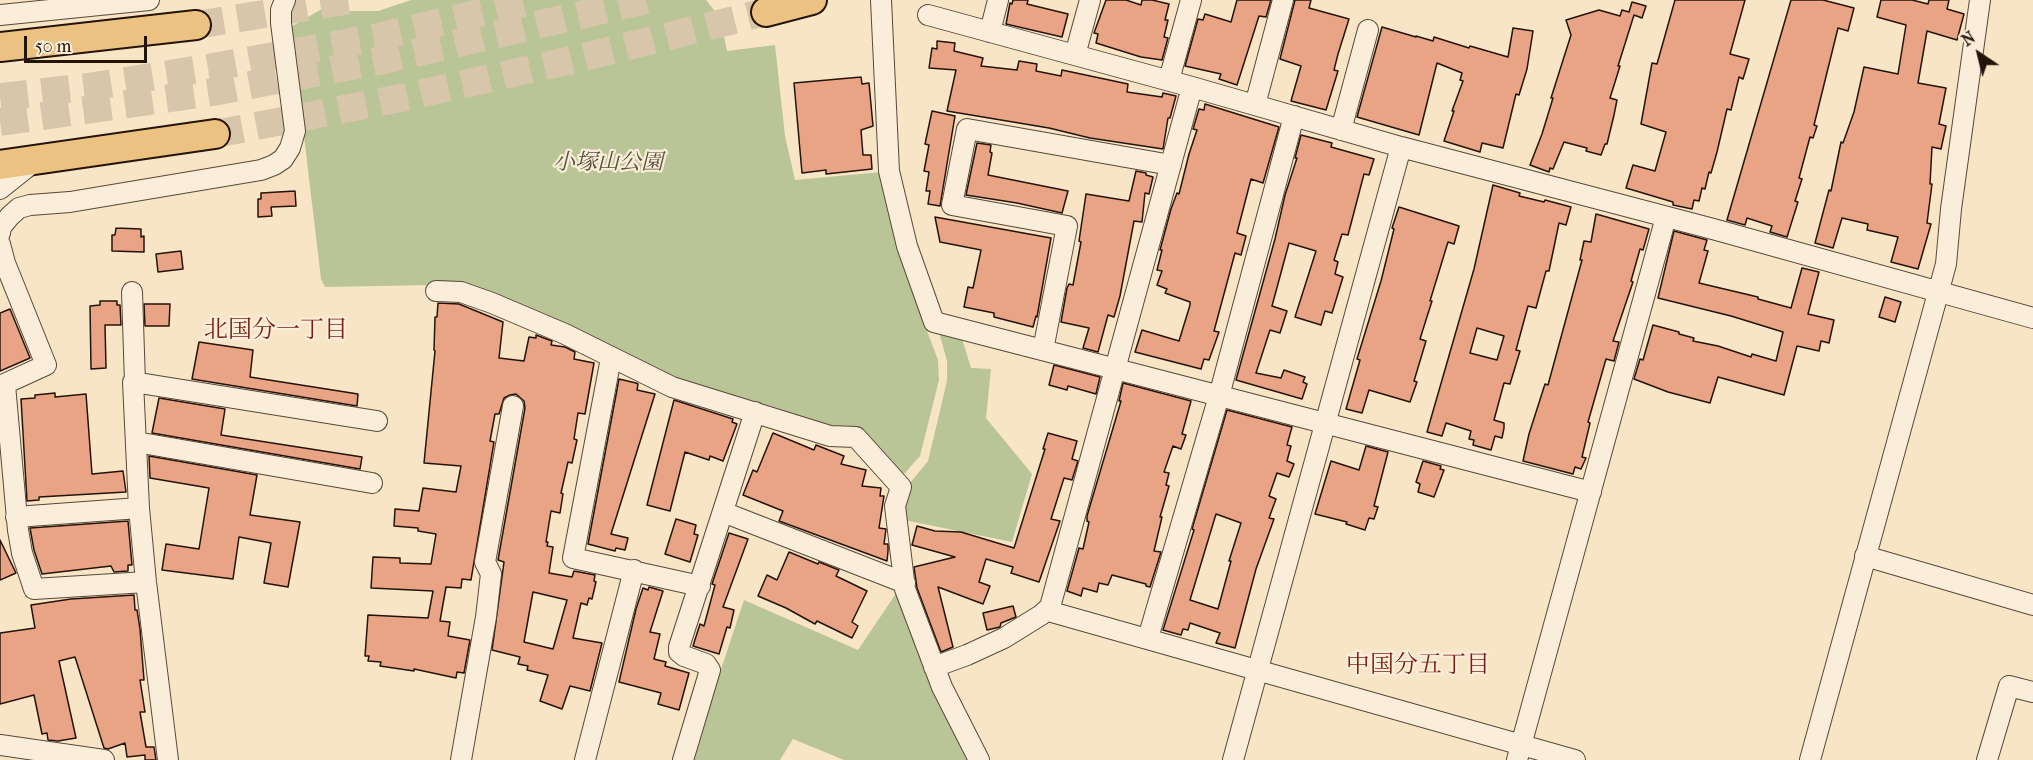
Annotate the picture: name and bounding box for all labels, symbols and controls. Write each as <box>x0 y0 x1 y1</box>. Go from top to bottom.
scale bar <box>27 24 150 62</box>
north arrow <box>1949 24 2009 84</box>
text: N <box>1958 28 1979 50</box>
text: 50 m <box>35 36 71 57</box>
park label: 小塚山公園 <box>553 151 663 177</box>
district label: 北国分一丁目 <box>204 317 348 345</box>
district label: 中国分五丁目 <box>1346 652 1490 680</box>

